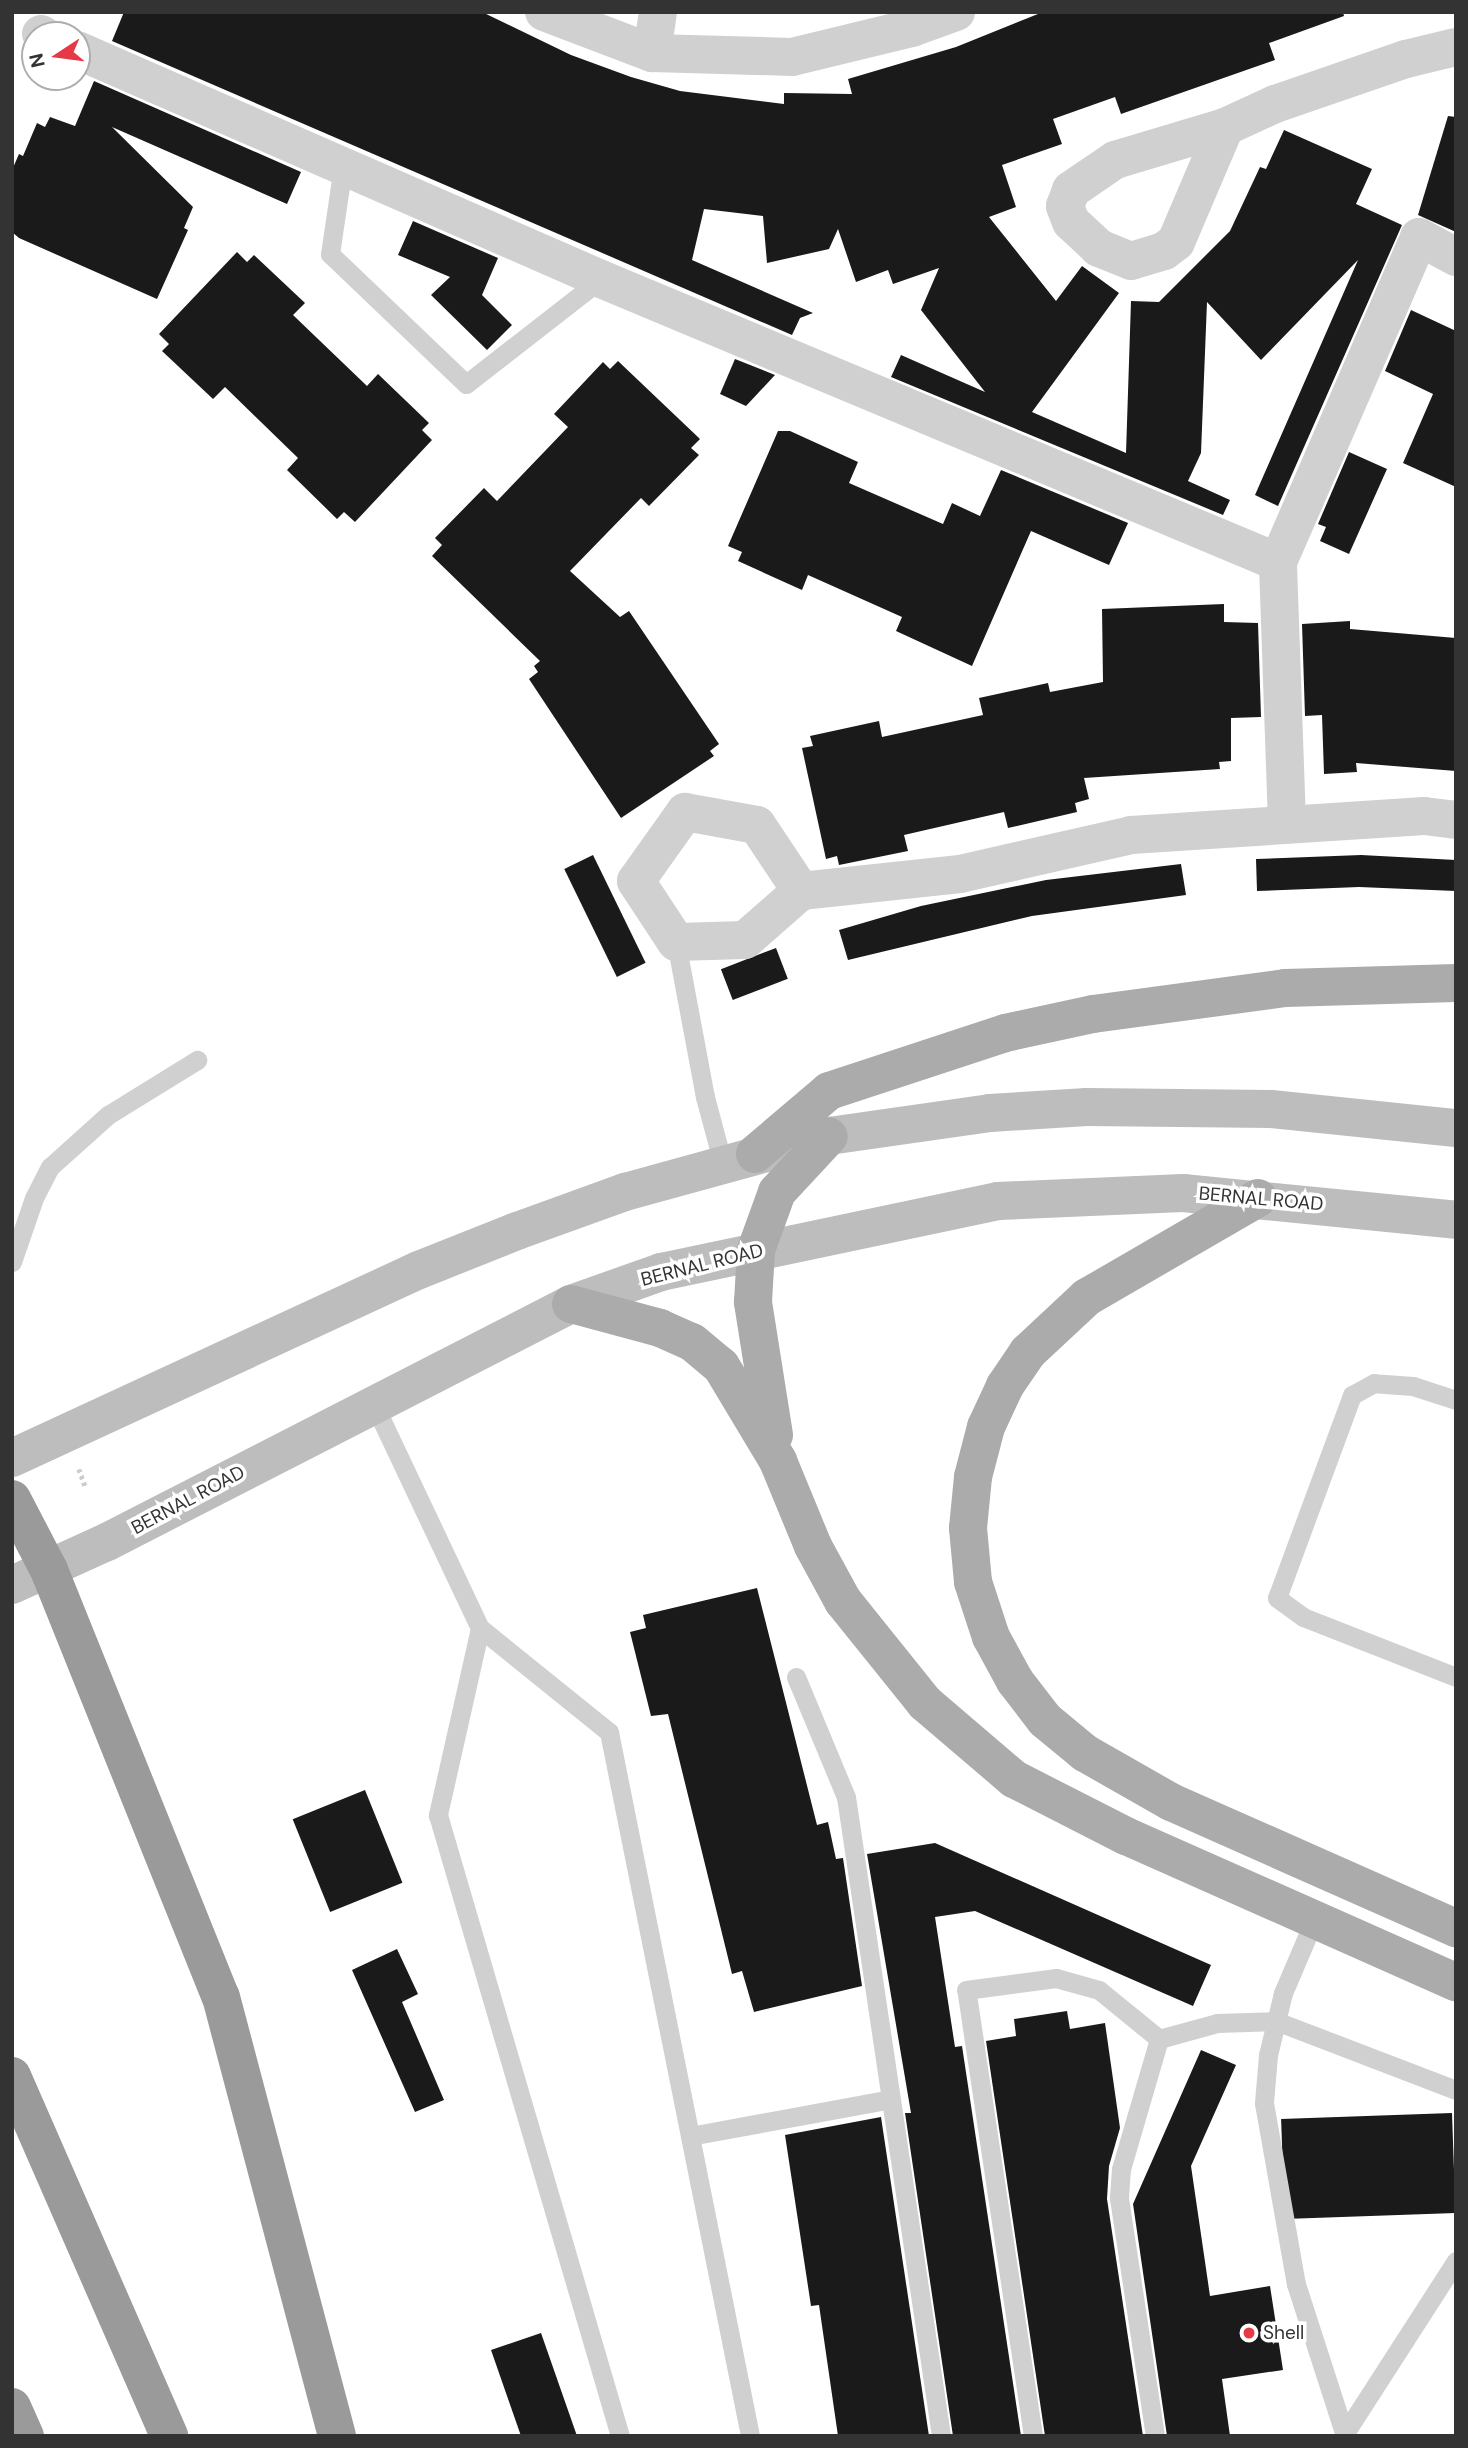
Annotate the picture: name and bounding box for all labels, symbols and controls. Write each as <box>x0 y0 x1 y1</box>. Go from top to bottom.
north arrow <box>21 21 91 91</box>
text: N <box>23 51 51 70</box>
street label: BERNAL ROAD <box>1198 1182 1324 1216</box>
street label: BERNAL ROAD <box>639 1239 765 1291</box>
street label: BERNAL ROAD <box>127 1461 249 1539</box>
place label: Shell <box>1263 2322 1304 2344</box>
marker: Shell <box>1241 2325 1257 2341</box>

